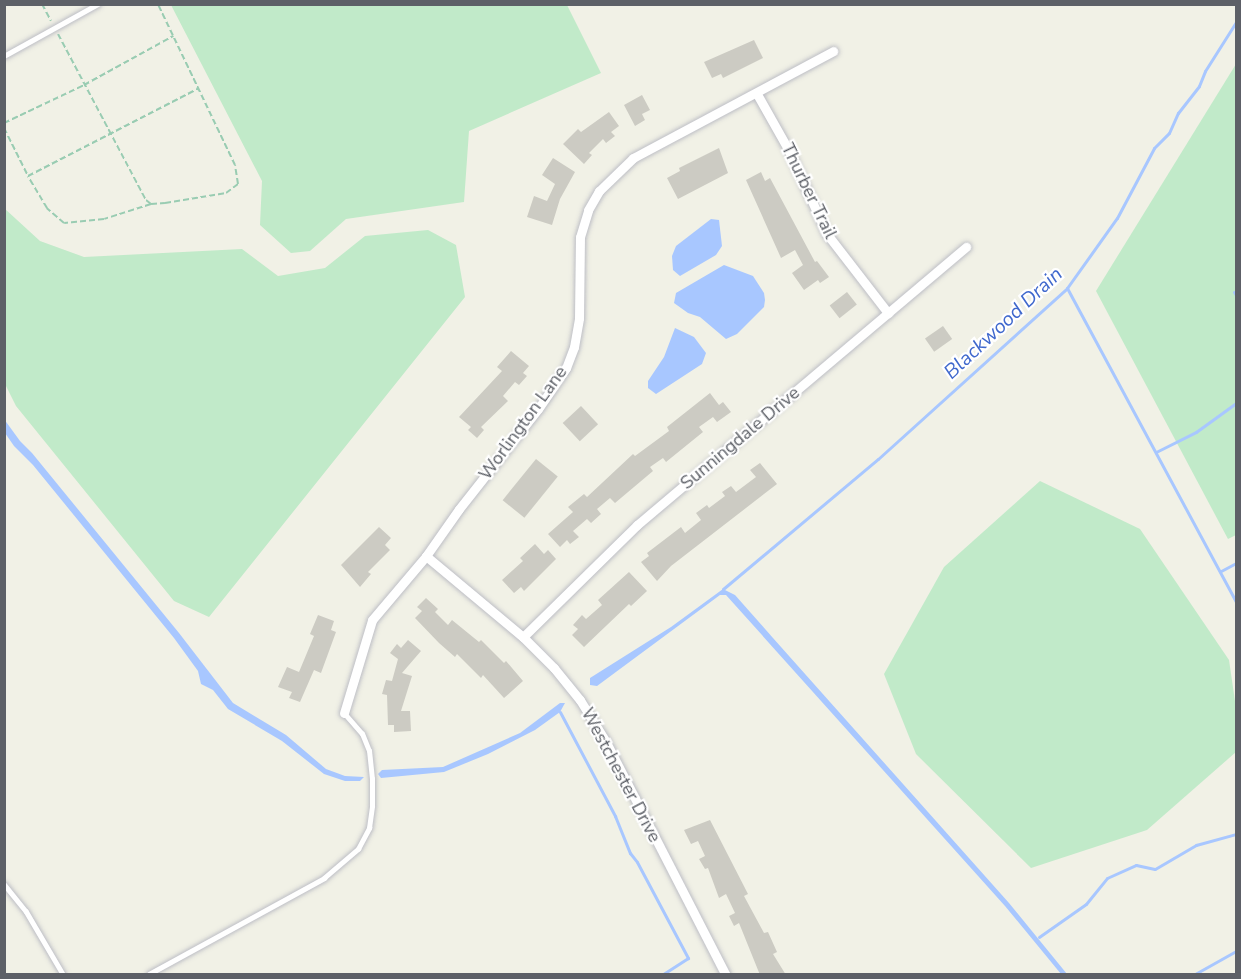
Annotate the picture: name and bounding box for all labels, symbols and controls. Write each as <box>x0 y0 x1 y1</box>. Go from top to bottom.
street label: Thurber Trail <box>777 140 841 242</box>
water label: Blackwood Drain <box>939 262 1067 384</box>
street label: Worlington Lane <box>474 362 572 484</box>
street label: Sunningdale Drive <box>676 382 804 494</box>
street label: Westchester Drive <box>576 704 666 846</box>

